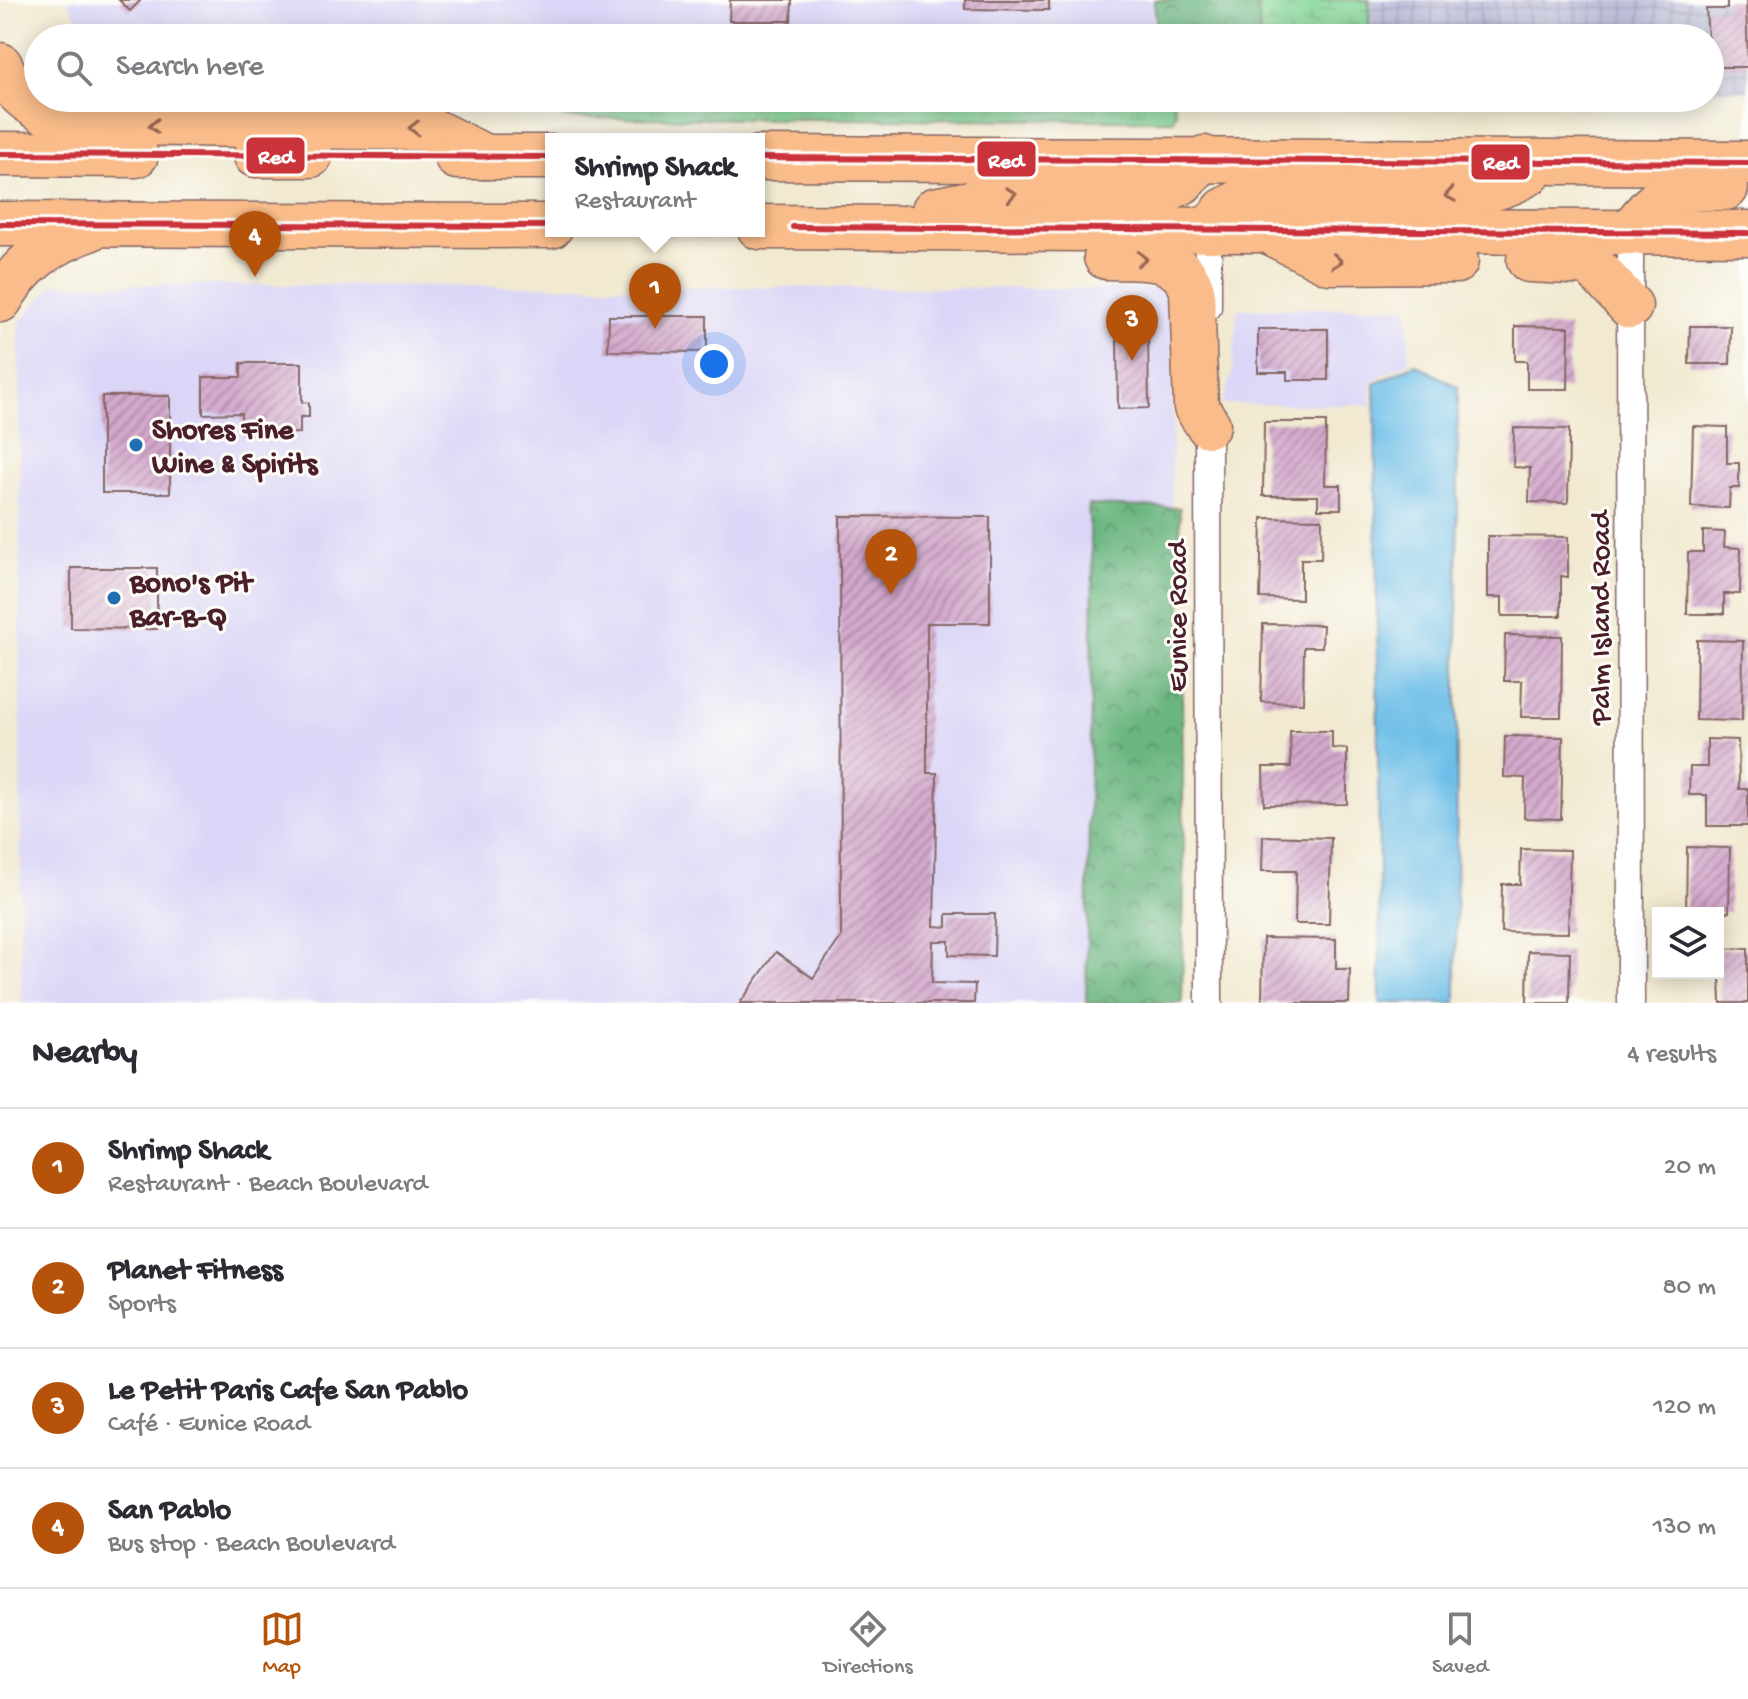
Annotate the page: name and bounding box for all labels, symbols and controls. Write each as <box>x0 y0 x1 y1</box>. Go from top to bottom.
search box <box>24 24 1724 112</box>
icon: search <box>52 46 96 90</box>
text: Search here <box>116 51 264 86</box>
one-way arrow <box>147 117 160 135</box>
one-way arrow <box>407 119 420 137</box>
popup <box>545 133 765 237</box>
line badge: Red <box>245 136 306 175</box>
line badge: Red <box>976 140 1037 178</box>
line badge: Red <box>1470 143 1531 181</box>
text: Red <box>257 146 296 172</box>
text: Red <box>987 150 1026 176</box>
text: Shrimp Shack <box>575 152 735 187</box>
text: Red <box>1482 152 1521 178</box>
one-way arrow <box>1443 185 1456 202</box>
text: Restaurant <box>575 187 695 218</box>
one-way arrow <box>1004 187 1018 204</box>
pin: 4 <box>229 211 281 277</box>
one-way arrow <box>1136 250 1149 267</box>
one-way arrow <box>1330 252 1343 269</box>
pin: 1 <box>629 263 681 329</box>
pin: 3 <box>1106 295 1158 361</box>
your location <box>694 344 734 384</box>
place label: Shores Fine Wine & Spirits <box>151 415 319 484</box>
marker: Shores Fine Wine & Spirits <box>127 436 145 454</box>
street label: Palm Island Road <box>1586 508 1621 726</box>
pin: 2 <box>865 529 917 595</box>
street label: Eunice Road <box>1163 538 1198 692</box>
place label: Bono's Pit Bar-B-Q <box>129 568 255 637</box>
marker: Bono's Pit Bar-B-Q <box>105 589 123 607</box>
map controls <box>1652 907 1724 979</box>
button: layers <box>1652 907 1724 979</box>
text: Nearby <box>32 1035 137 1075</box>
text: 4 results <box>1627 1040 1716 1071</box>
text: Shrimp Shack <box>108 1135 269 1170</box>
text: 1 <box>53 1153 63 1184</box>
text: 20 m <box>1664 1153 1716 1184</box>
text: Restaurant · Beach Boulevard <box>108 1170 428 1201</box>
text: Planet Fitness <box>108 1255 283 1290</box>
text: 2 <box>52 1273 64 1304</box>
text: 80 m <box>1662 1273 1716 1304</box>
text: Sports <box>108 1290 176 1321</box>
text: Le Petit Paris Cafe San Pablo <box>108 1375 468 1410</box>
text: 3 <box>51 1393 65 1424</box>
text: 120 m <box>1653 1393 1716 1424</box>
text: Café · Eunice Road <box>108 1410 310 1441</box>
text: San Pablo <box>108 1495 231 1530</box>
text: 4 <box>52 1513 64 1544</box>
text: 130 m <box>1653 1513 1716 1544</box>
text: Bus stop · Beach Boulevard <box>108 1530 395 1561</box>
tab: Map <box>260 1607 304 1681</box>
tab: Directions <box>823 1607 913 1681</box>
tab: Saved <box>1432 1607 1488 1681</box>

